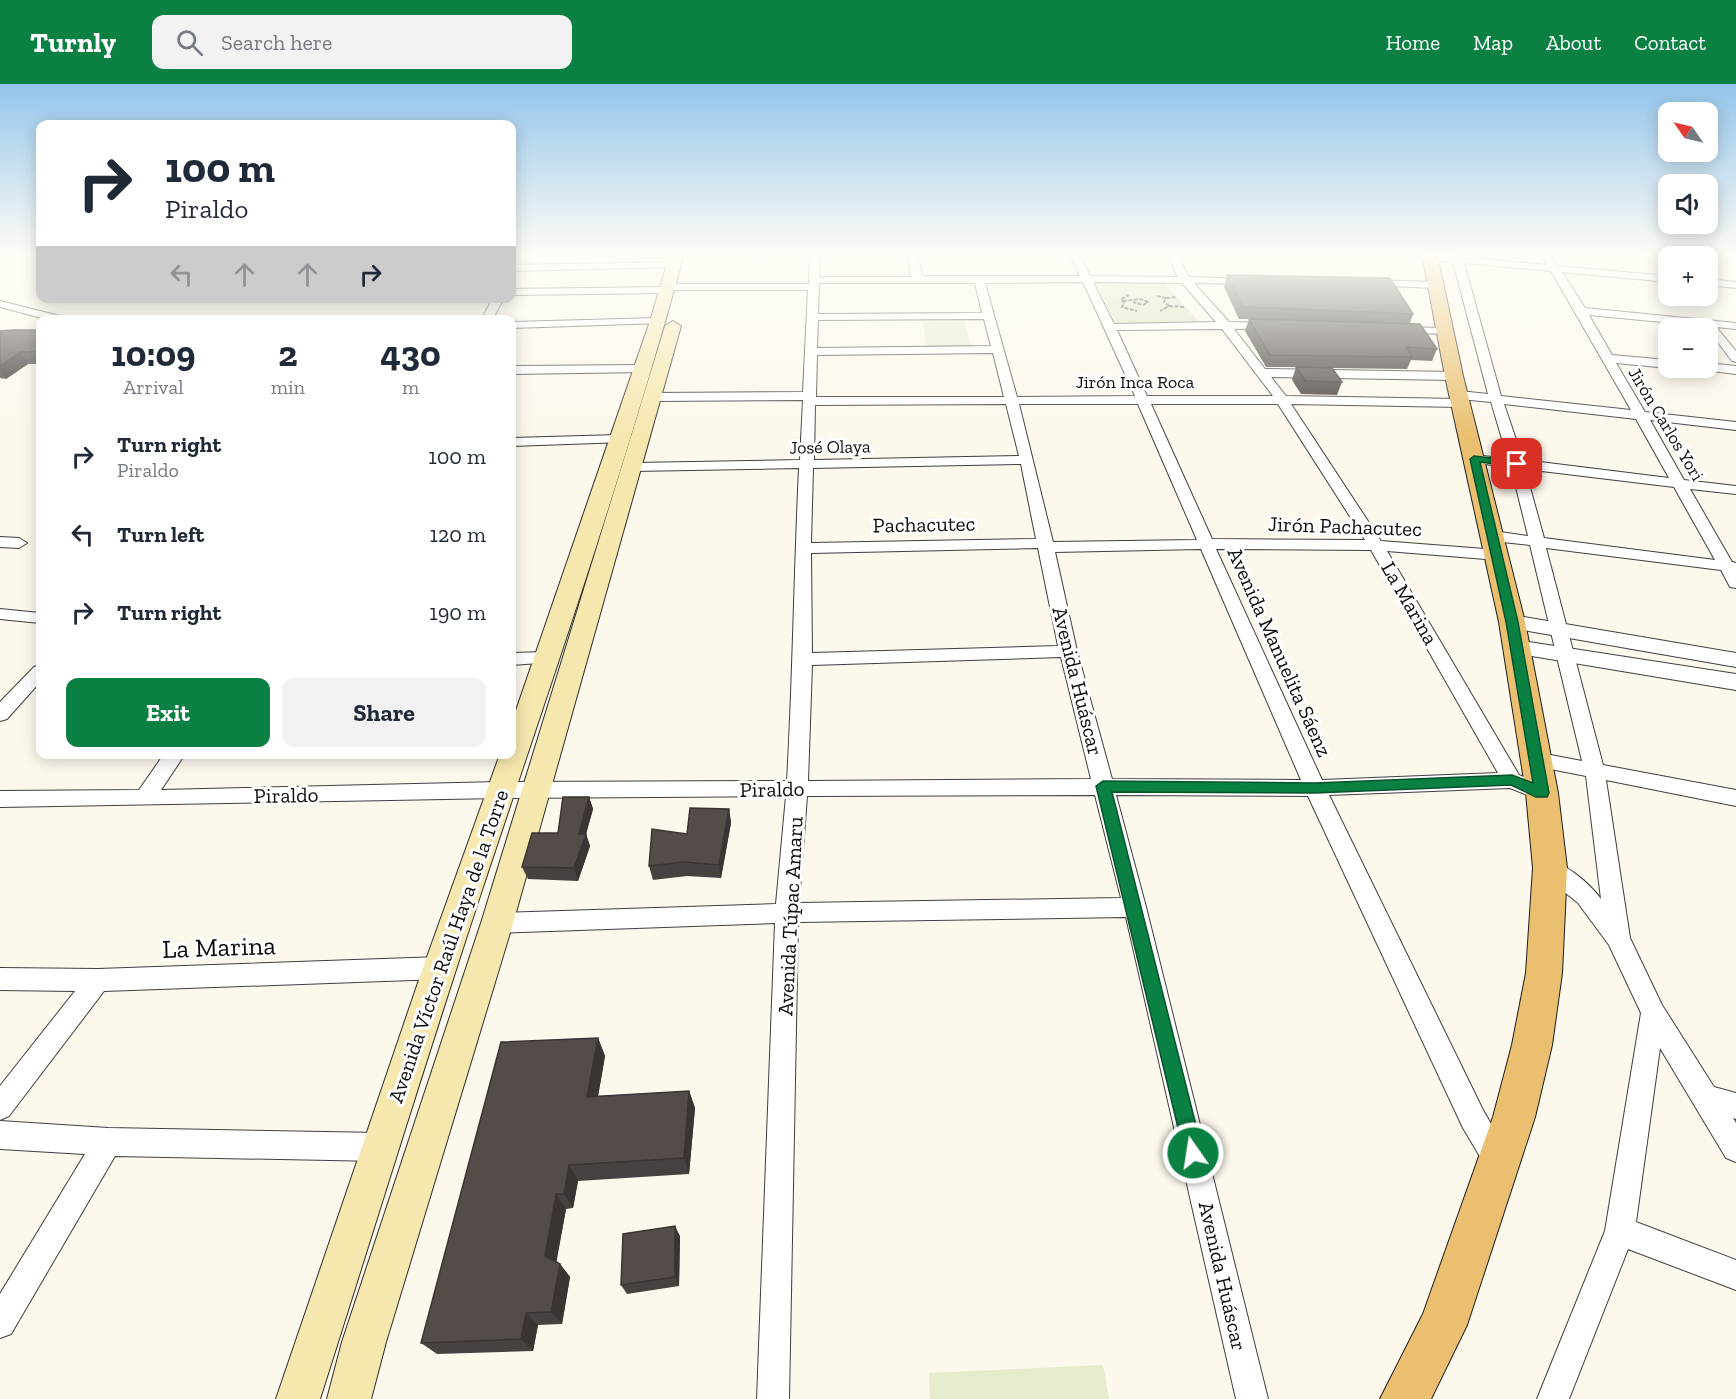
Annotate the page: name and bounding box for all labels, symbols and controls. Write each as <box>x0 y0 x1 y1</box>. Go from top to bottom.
search box <box>152 15 572 69</box>
text: Turnly <box>30 26 116 59</box>
icon: search <box>173 26 206 59</box>
text: Search here <box>221 29 332 56</box>
text: Home <box>1386 30 1440 55</box>
text: Map <box>1473 30 1513 55</box>
text: About <box>1546 30 1601 55</box>
text: Contact <box>1634 30 1706 55</box>
north arrow <box>1658 102 1718 162</box>
map controls <box>1658 102 1718 378</box>
text: 100 m <box>165 142 275 193</box>
icon: right <box>66 144 144 222</box>
button: sound <box>1658 174 1718 234</box>
text: Piraldo <box>165 193 248 225</box>
button: + <box>1658 246 1718 306</box>
icon: left <box>165 258 198 291</box>
icon: ahead <box>228 258 261 291</box>
icon: ahead <box>291 258 324 291</box>
icon: right <box>354 258 387 291</box>
button: − <box>1658 318 1718 378</box>
text: 10:09 <box>111 332 195 375</box>
text: 2 <box>278 332 298 375</box>
text: 430 <box>380 332 441 375</box>
street label: Jirón Carlos Yori <box>1623 363 1709 485</box>
street label: Jirón Inca Roca <box>1076 371 1195 393</box>
text: Arrival <box>123 375 183 399</box>
text: min <box>271 375 305 399</box>
text: m <box>402 375 419 399</box>
text: Turn right <box>117 431 221 458</box>
street label: José Olaya <box>789 435 871 459</box>
pin <box>1491 438 1542 489</box>
icon: right <box>66 440 99 473</box>
text: 100 m <box>428 443 486 470</box>
icon: arrive <box>1500 447 1533 480</box>
text: Piraldo <box>117 458 179 482</box>
street label: Pachacutec <box>873 511 975 537</box>
street label: Jirón Pachacutec <box>1268 511 1422 541</box>
icon: left <box>66 518 99 551</box>
text: Turn left <box>117 521 204 548</box>
text: 120 m <box>430 521 486 548</box>
street label: Avenida Manuelita Sáenz <box>1223 543 1338 761</box>
street label: La Marina <box>1376 557 1444 649</box>
icon: right <box>66 596 99 629</box>
text: Turn right <box>117 599 221 626</box>
text: 190 m <box>429 599 486 626</box>
street label: Avenida Huáscar <box>1047 604 1109 758</box>
button: Exit <box>66 678 270 747</box>
button: Share <box>282 678 486 747</box>
street label: Piraldo <box>739 776 805 802</box>
street label: Piraldo <box>253 782 319 808</box>
street label: Avenida Víctor Raúl Haya de la Torre <box>383 786 514 1106</box>
street label: Avenida Túpac Amaru <box>772 815 808 1016</box>
street label: La Marina <box>162 929 277 965</box>
position arrow <box>1161 1121 1225 1185</box>
street label: Avenida Huáscar <box>1194 1199 1252 1353</box>

